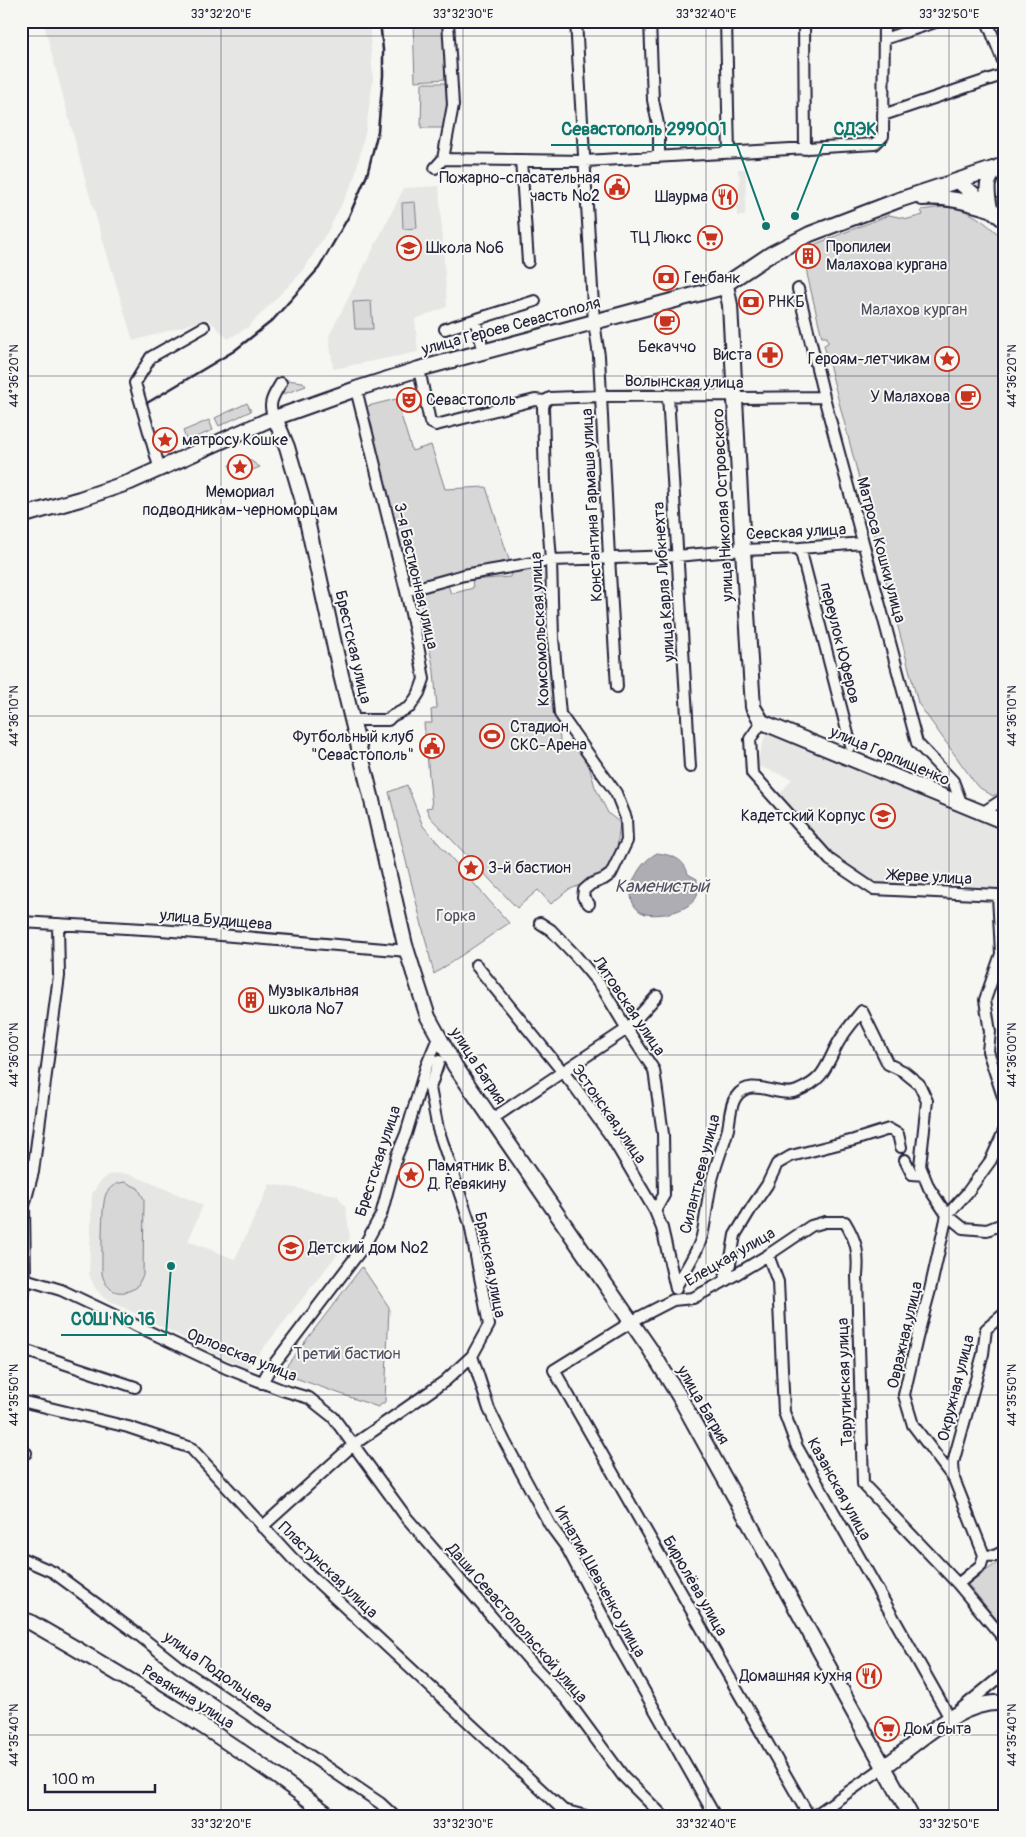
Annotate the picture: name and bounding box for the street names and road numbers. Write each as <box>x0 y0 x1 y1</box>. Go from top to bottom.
street label: улица Героев Севастополя <box>418 292 603 360</box>
street label: Волынская улица <box>624 371 744 393</box>
street label: Константина Гармаша улица <box>577 408 607 602</box>
street label: улица Николая Островского <box>708 408 738 603</box>
street label: Матроса Кошки улица <box>852 475 910 625</box>
street label: 3-я Бастионная улица <box>389 501 443 651</box>
street label: улица Карла Либкнехта <box>648 501 680 664</box>
street label: Севская улица <box>745 519 847 545</box>
street label: Комсомольская улица <box>526 551 554 707</box>
street label: переулок Юферов <box>815 580 865 706</box>
street label: Брестская улица <box>330 588 376 706</box>
street label: улица Горпищенко <box>826 721 953 790</box>
street label: Жерве улица <box>884 865 973 889</box>
street label: улица Будищева <box>158 905 273 935</box>
street label: Литовская улица <box>588 952 670 1060</box>
street label: улица Багрия <box>445 1023 510 1108</box>
street label: Эстонская улица <box>567 1060 651 1168</box>
street label: Брестская улица <box>351 1103 405 1219</box>
street label: Силантьева улица <box>675 1112 725 1236</box>
street label: Брянская улица <box>470 1210 510 1320</box>
street label: Елецкая улица <box>681 1223 779 1291</box>
street label: Овражная улица <box>883 1279 927 1391</box>
street label: Тарутинская улица <box>833 1317 857 1447</box>
street label: Орловская улица <box>184 1324 300 1386</box>
street label: Окружная улица <box>933 1333 979 1443</box>
street label: улица Багрия <box>672 1361 734 1448</box>
street label: Казанская улица <box>803 1434 875 1544</box>
street label: Игнатия Шевченко улица <box>550 1503 650 1661</box>
street label: Пластунская улица <box>274 1517 382 1623</box>
street label: Бирюлёва улица <box>658 1532 732 1640</box>
street label: Даши Севастопольской улица <box>442 1538 592 1707</box>
street label: улица Подольцева <box>159 1626 276 1717</box>
street label: Ревякина улица <box>138 1661 238 1733</box>

